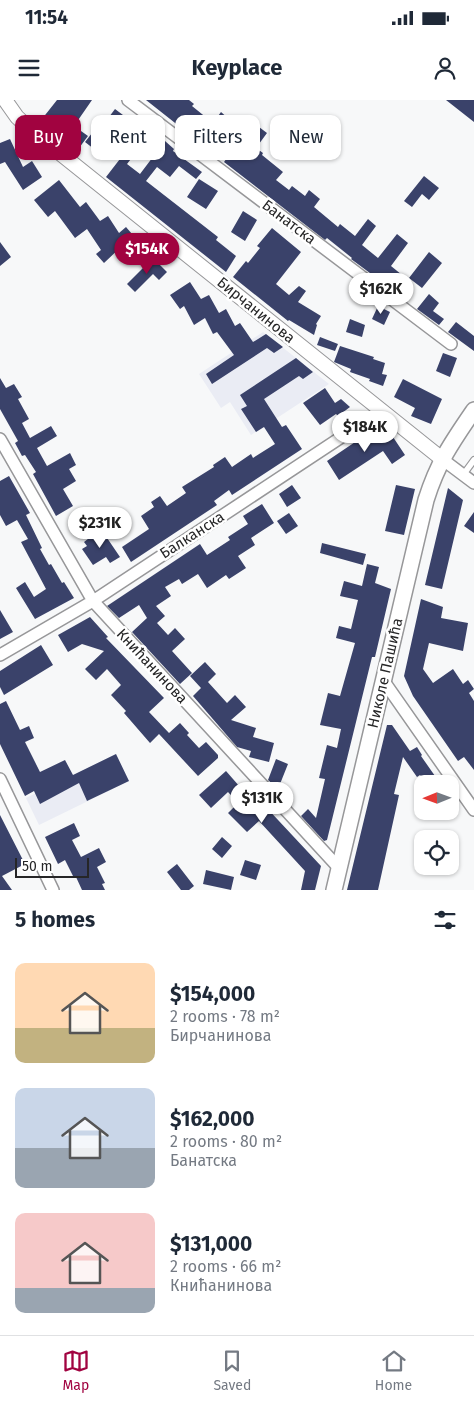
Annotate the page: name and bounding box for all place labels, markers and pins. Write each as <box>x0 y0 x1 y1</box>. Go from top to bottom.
pin: $154K <box>112 232 182 275</box>
pin: $162K <box>346 272 416 315</box>
pin: $184K <box>330 410 400 453</box>
pin: $231K <box>65 506 135 549</box>
pin: $131K <box>227 782 297 824</box>

